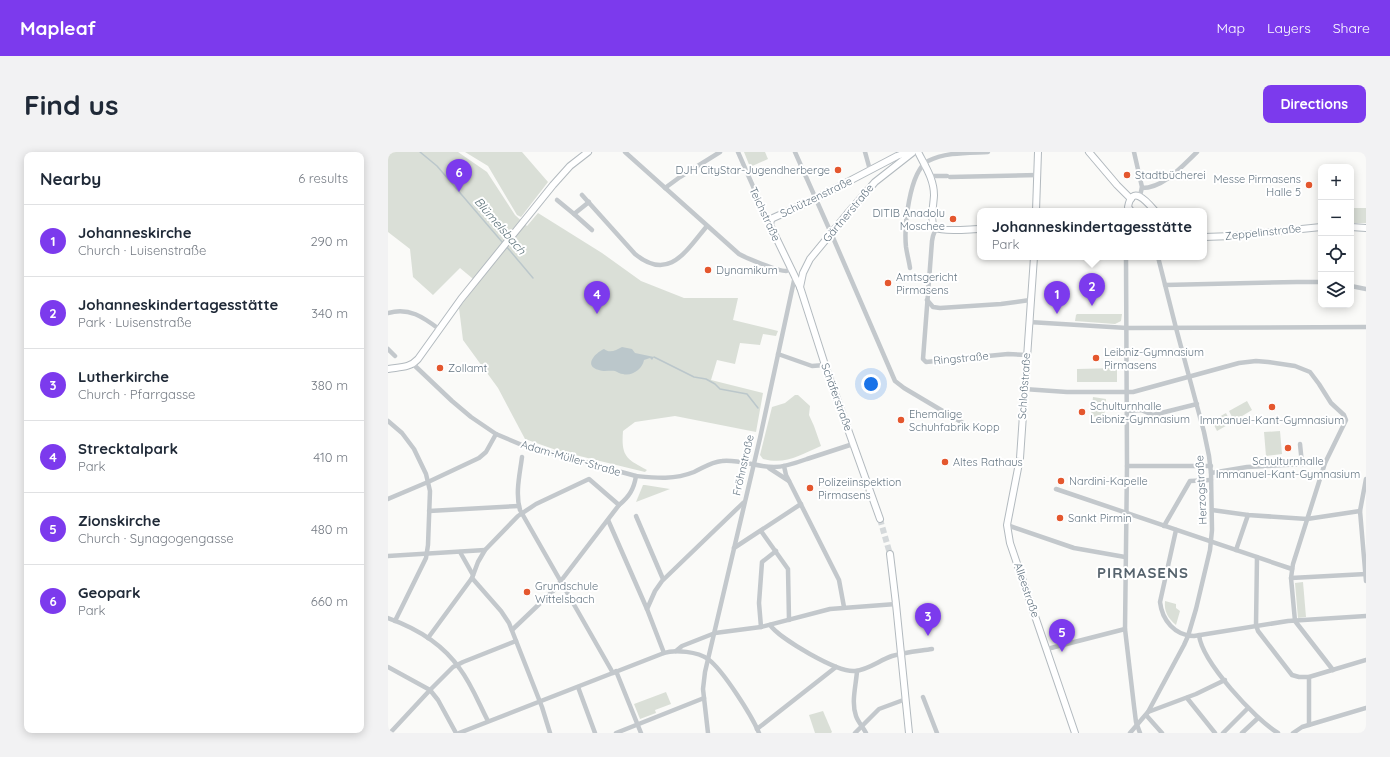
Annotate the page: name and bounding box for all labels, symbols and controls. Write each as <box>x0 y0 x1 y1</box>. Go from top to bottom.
text: Mapleaf <box>20 16 96 40</box>
text: Map <box>1216 19 1245 37</box>
text: Layers <box>1267 19 1311 37</box>
text: Share <box>1333 19 1370 37</box>
button: Directions <box>1263 85 1366 123</box>
text: Find us <box>24 87 118 122</box>
pin: 6 <box>446 159 472 192</box>
place label: DJH CityStar-Jugendherberge <box>676 163 830 177</box>
map controls <box>1318 164 1354 308</box>
button: + <box>1318 164 1354 200</box>
marker: DJH CityStar-Jugendherberge <box>833 165 843 175</box>
text: Nearby <box>40 168 101 189</box>
place label: Stadtbücherei <box>1135 168 1206 182</box>
text: 6 results <box>298 170 348 186</box>
marker: Stadtbücherei <box>1122 170 1132 180</box>
place label: Messe Pirmasens Halle 5 <box>1213 172 1301 199</box>
street label: Schützenstraße <box>778 174 854 220</box>
marker: Messe Pirmasens Halle 5 <box>1304 180 1314 190</box>
street label: Gärtnerstraße <box>820 181 876 245</box>
street label: Teichstraße <box>746 185 784 243</box>
water label: Blümelsbach <box>471 194 529 258</box>
button: − <box>1318 200 1354 236</box>
place label: DITIB Anadolu Moschee <box>873 206 945 233</box>
popup <box>977 208 1207 260</box>
marker: DITIB Anadolu Moschee <box>948 214 958 224</box>
text: Johanneskindertagesstätte <box>992 217 1192 236</box>
street label: Zeppelinstraße <box>1224 221 1302 243</box>
text: Johanneskirche <box>78 223 192 242</box>
text: 1 <box>50 233 56 249</box>
text: 290 m <box>310 233 348 249</box>
text: Park <box>992 236 1019 252</box>
button: locate <box>1318 236 1354 272</box>
text: Church · Luisenstraße <box>78 242 206 258</box>
place label: Dynamikum <box>716 263 778 277</box>
marker: Dynamikum <box>703 265 713 275</box>
place label: Amtsgericht Pirmasens <box>896 270 958 297</box>
button: layers <box>1318 272 1354 308</box>
pin: 2 <box>1079 273 1105 306</box>
marker: Amtsgericht Pirmasens <box>883 278 893 288</box>
pin: 4 <box>584 281 610 314</box>
pin: 1 <box>1044 281 1070 314</box>
text: Johanneskindertagesstätte <box>78 295 278 314</box>
text: 2 <box>49 305 57 321</box>
text: 340 m <box>311 305 348 321</box>
text: Park · Luisenstraße <box>78 314 192 330</box>
place label: Leibniz-Gymnasium Pirmasens <box>1104 345 1204 372</box>
street label: Ringstraße <box>933 349 989 367</box>
street label: Schloßstraße <box>1015 352 1033 420</box>
marker: Leibniz-Gymnasium Pirmasens <box>1091 353 1101 363</box>
place label: Zollamt <box>448 361 487 375</box>
street label: Schäferstraße <box>818 361 856 433</box>
marker: Zollamt <box>435 363 445 373</box>
text: Lutherkirche <box>78 367 169 386</box>
your location <box>861 374 881 394</box>
text: 3 <box>50 377 56 393</box>
text: 380 m <box>311 377 348 393</box>
text: Church · Pfarrgasse <box>78 386 195 402</box>
place label: Schulturnhalle Leibniz-Gymnasium <box>1090 399 1190 426</box>
marker: Immanuel-Kant-Gymnasium <box>1267 402 1277 412</box>
place label: Ehemalige Schuhfabrik Kopp <box>909 407 1000 434</box>
marker: Schulturnhalle Leibniz-Gymnasium <box>1077 407 1087 417</box>
place label: Immanuel-Kant-Gymnasium <box>1200 413 1344 427</box>
marker: Ehemalige Schuhfabrik Kopp <box>896 415 906 425</box>
street label: Fröhnstraße <box>729 433 757 497</box>
street label: Adam-Müller-Straße <box>519 437 623 479</box>
text: Strecktalpark <box>78 439 178 458</box>
marker: Schulturnhalle Immanuel-Kant-Gymnasium <box>1283 443 1293 453</box>
text: 4 <box>49 449 57 465</box>
text: 410 m <box>313 449 348 465</box>
place label: Schulturnhalle Immanuel-Kant-Gymnasium <box>1216 454 1360 481</box>
place label: Altes Rathaus <box>953 455 1023 469</box>
street label: Herzogstraße <box>1192 455 1210 525</box>
marker: Altes Rathaus <box>940 457 950 467</box>
text: Park <box>78 458 106 474</box>
place label: Nardini-Kapelle <box>1069 474 1148 488</box>
place label: Polizeiinspektion Pirmasens <box>818 475 901 502</box>
marker: Nardini-Kapelle <box>1056 476 1066 486</box>
marker: Polizeiinspektion Pirmasens <box>805 483 815 493</box>
text: Zionskirche <box>78 511 161 530</box>
place label: Sankt Pirmin <box>1068 511 1132 525</box>
marker: Sankt Pirmin <box>1055 513 1065 523</box>
text: 5 <box>49 521 57 537</box>
text: 480 m <box>311 521 348 537</box>
text: Church · Synagogengasse <box>78 530 234 546</box>
street label: Alleestraße <box>1011 561 1043 619</box>
district label: PIRMASENS <box>1097 563 1189 582</box>
place label: Grundschule Wittelsbach <box>535 579 598 606</box>
text: Geopark <box>78 583 141 602</box>
marker: Grundschule Wittelsbach <box>522 587 532 597</box>
text: 6 <box>49 593 57 609</box>
text: 660 m <box>311 593 348 609</box>
text: Park <box>78 602 106 618</box>
pin: 3 <box>915 603 941 636</box>
pin: 5 <box>1049 619 1075 652</box>

